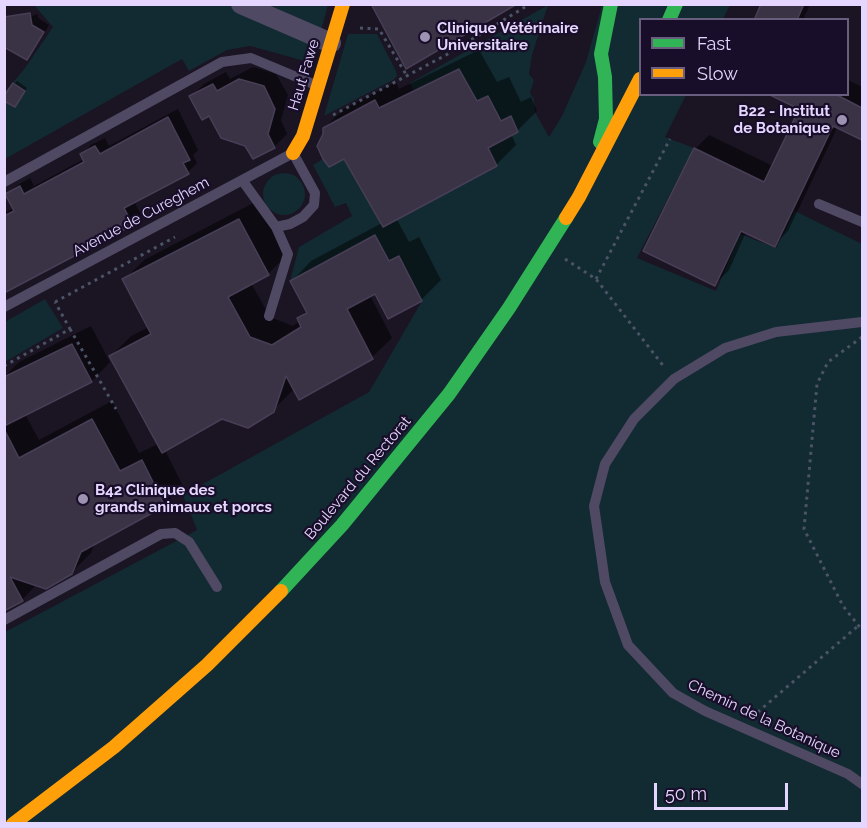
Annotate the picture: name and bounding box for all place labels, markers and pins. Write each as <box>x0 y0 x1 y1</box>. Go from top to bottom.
place label: Clinique Vétérinaire Universitaire <box>437 19 579 54</box>
marker: Clinique Vétérinaire Universitaire <box>418 30 432 44</box>
place label: B22 - Institut de Botanique <box>734 102 830 137</box>
marker: B22 - Institut de Botanique <box>835 113 849 127</box>
place label: B42 Clinique des grands animaux et porcs <box>95 481 272 516</box>
marker: B42 Clinique des grands animaux et porcs <box>76 492 90 506</box>

